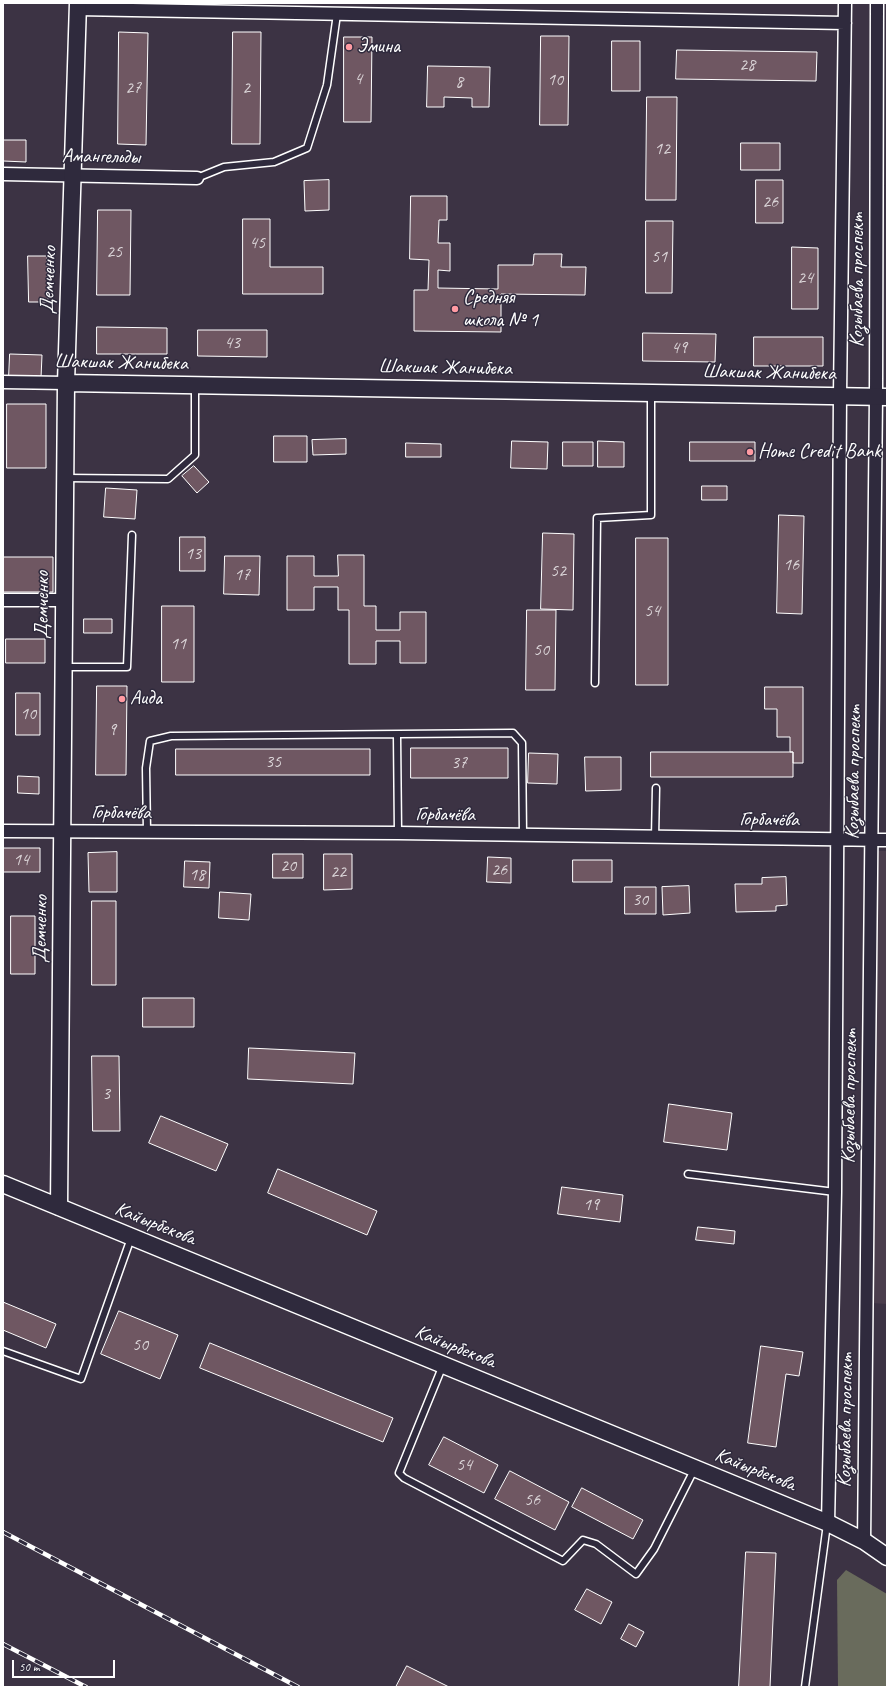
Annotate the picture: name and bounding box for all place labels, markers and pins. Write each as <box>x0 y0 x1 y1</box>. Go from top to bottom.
place label: Эмина <box>357 35 400 59</box>
marker: Эмина <box>344 42 354 52</box>
place label: Средняя школа № 1 <box>463 286 538 333</box>
marker: Средняя школа № 1 <box>450 304 460 314</box>
place label: Home Credit Bank <box>758 440 880 464</box>
marker: Home Credit Bank <box>745 447 755 457</box>
place label: Аида <box>130 687 162 711</box>
marker: Аида <box>117 694 127 704</box>

